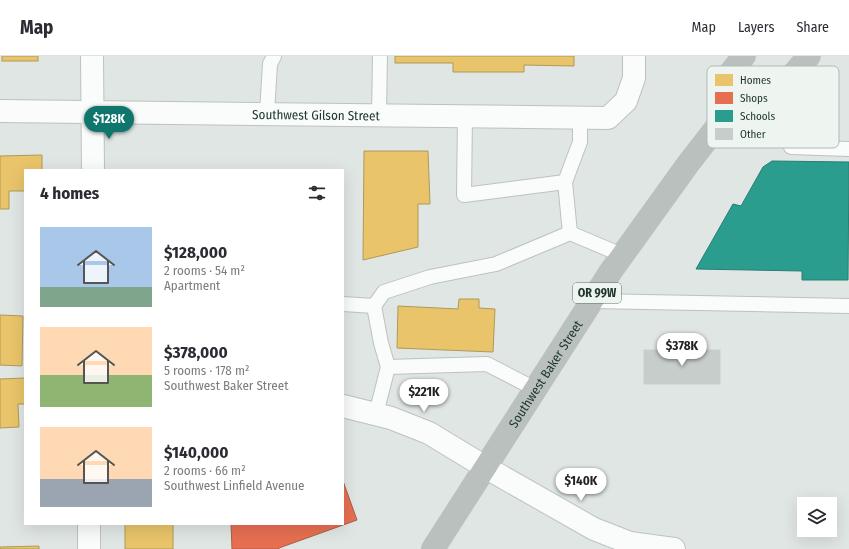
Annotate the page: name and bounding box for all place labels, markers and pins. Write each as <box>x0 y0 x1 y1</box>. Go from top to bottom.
pin: $128K <box>81 106 137 140</box>
pin: $378K <box>654 333 710 367</box>
pin: $221K <box>396 379 452 413</box>
pin: $140K <box>553 468 609 502</box>

